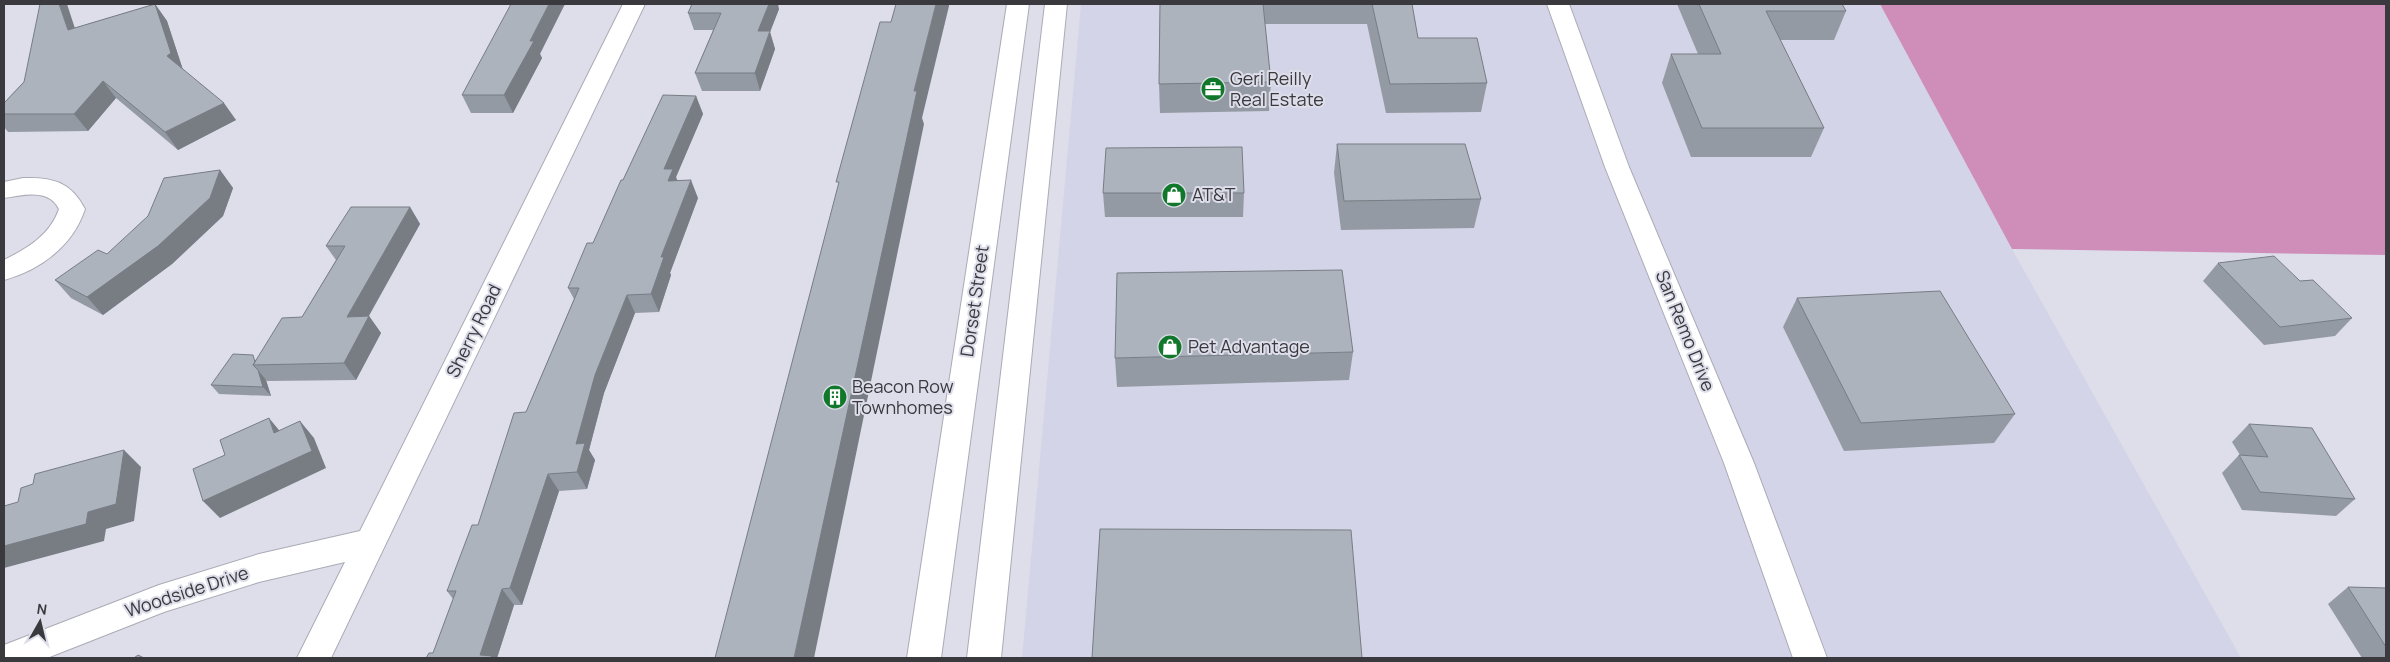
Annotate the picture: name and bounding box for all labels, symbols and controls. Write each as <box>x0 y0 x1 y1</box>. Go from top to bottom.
place label: Geri Reilly Real Estate <box>1230 66 1324 111</box>
office icon: Geri Reilly Real Estate <box>1200 76 1226 102</box>
shop icon: AT&T <box>1161 182 1187 208</box>
place label: AT&T <box>1192 182 1236 206</box>
street label: Dorset Street <box>954 243 994 358</box>
street label: San Remo Drive <box>1651 267 1721 395</box>
street label: Sherry Road <box>440 280 506 381</box>
shop icon: Pet Advantage <box>1157 334 1183 360</box>
place label: Pet Advantage <box>1188 334 1310 358</box>
place label: Beacon Row Townhomes <box>852 374 954 419</box>
building icon: Beacon Row Townhomes <box>822 384 848 410</box>
street label: Woodside Drive <box>122 560 251 622</box>
north arrow <box>15 597 65 647</box>
text: N <box>36 599 48 619</box>

